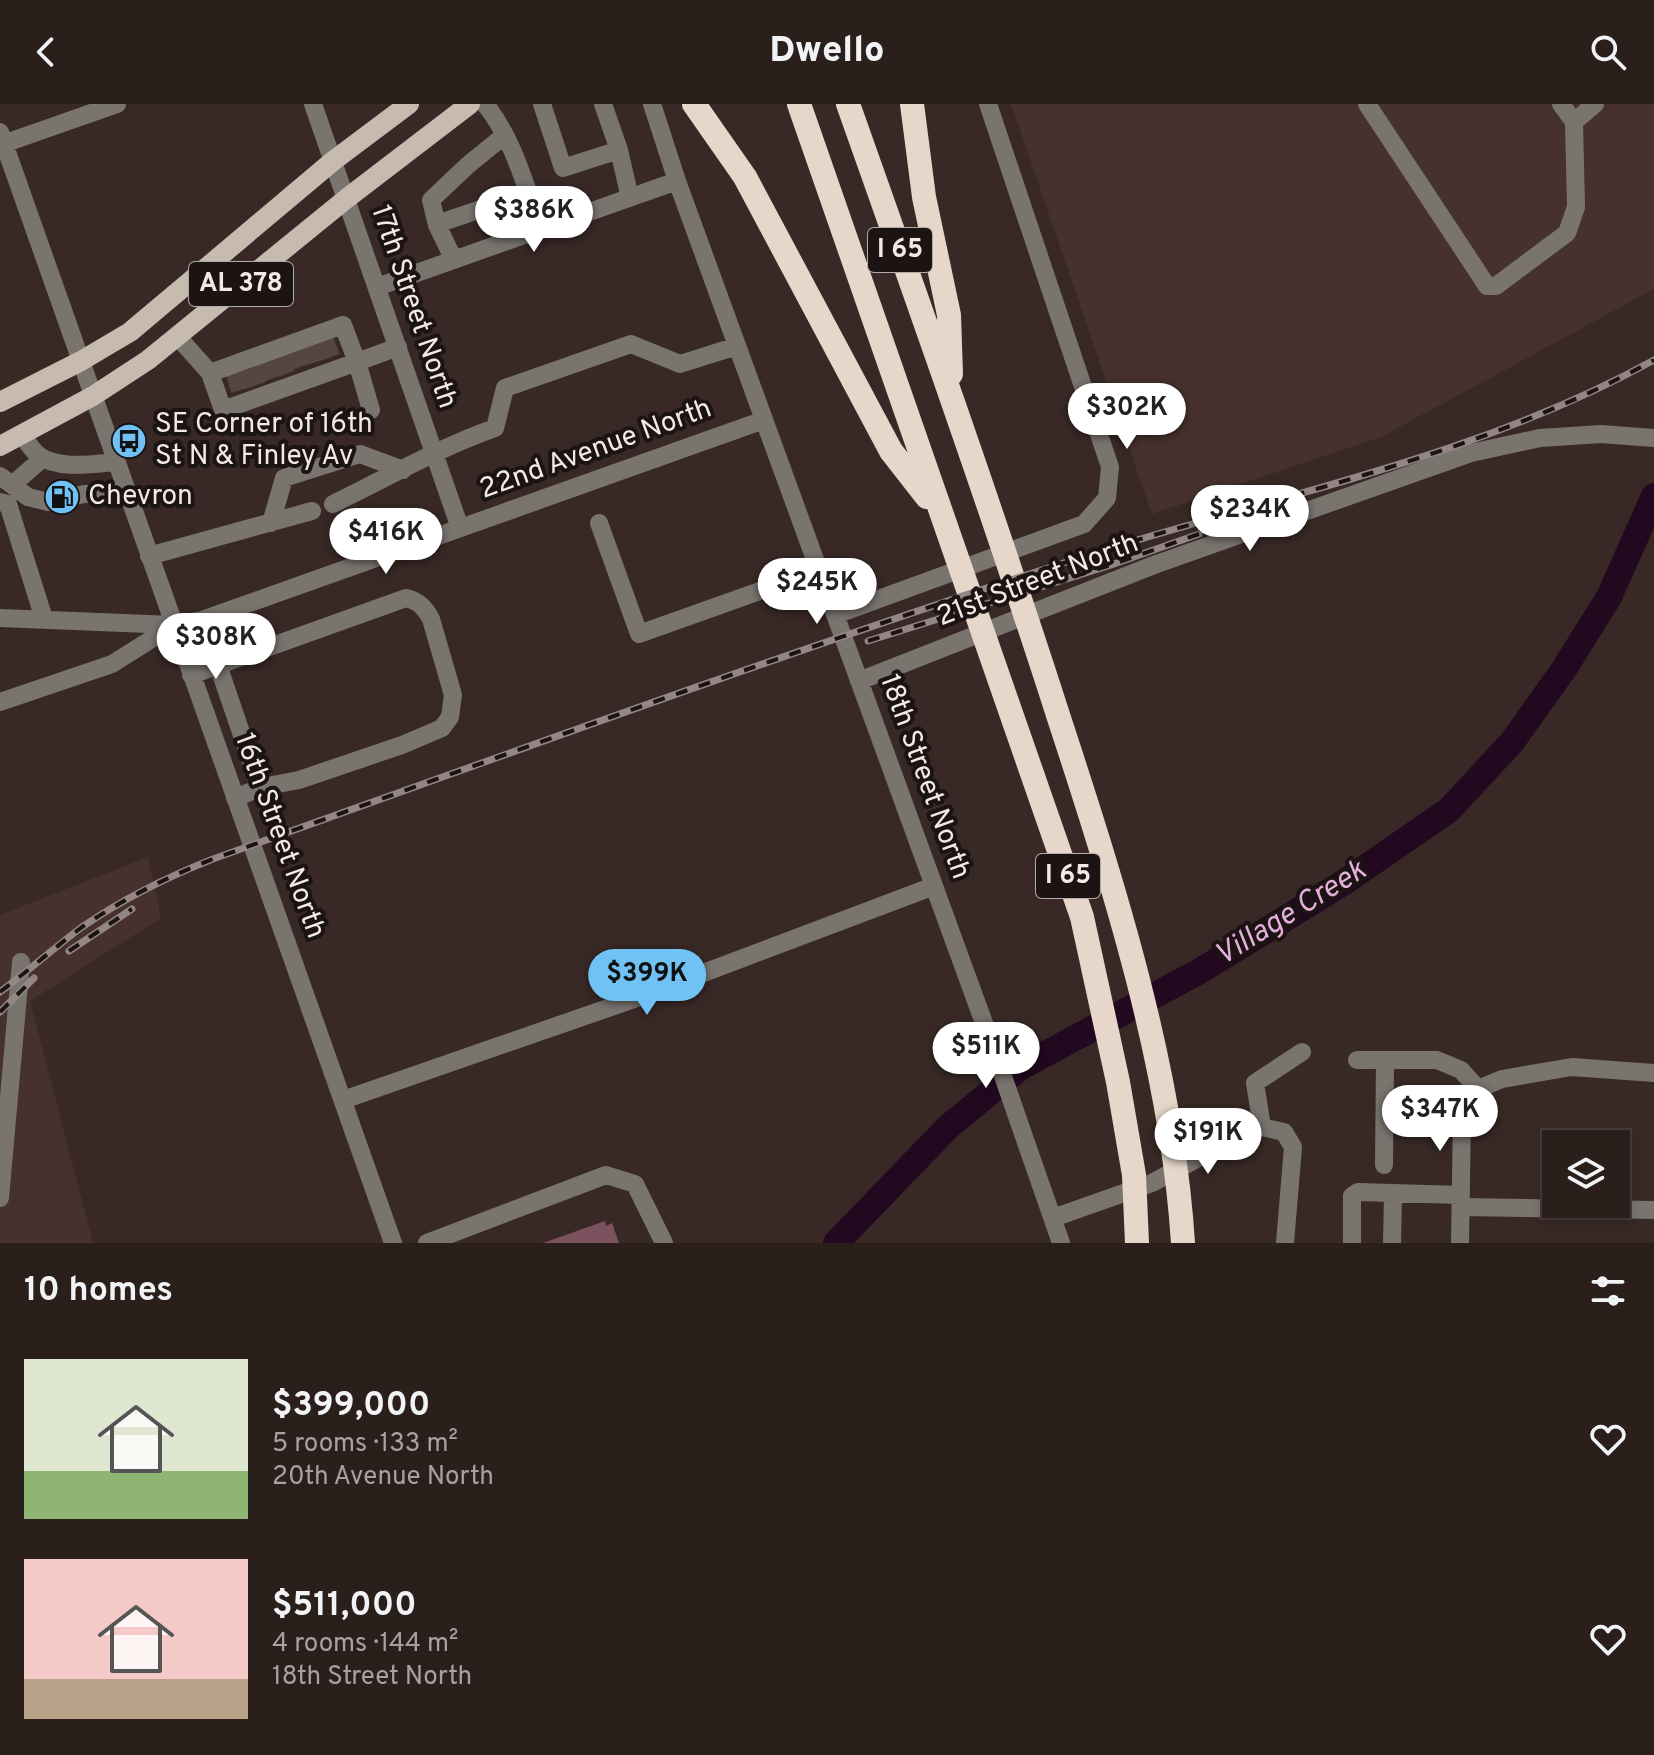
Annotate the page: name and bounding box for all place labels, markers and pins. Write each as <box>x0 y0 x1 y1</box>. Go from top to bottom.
pin: $386K <box>478 186 590 254</box>
pin: $302K <box>1071 383 1183 451</box>
place label: SE Corner of 16th St N & Finley Av <box>155 407 373 475</box>
bus stop icon: SE Corner of 16th St N & Finley Av <box>110 422 148 460</box>
fuel station icon: Chevron <box>43 478 81 516</box>
place label: Chevron <box>88 479 193 515</box>
pin: $234K <box>1194 485 1306 553</box>
pin: $416K <box>330 508 442 576</box>
pin: $245K <box>761 558 873 626</box>
pin: $308K <box>160 613 272 681</box>
pin: $399K <box>591 949 703 1017</box>
pin: $511K <box>930 1022 1042 1090</box>
pin: $347K <box>1384 1085 1496 1153</box>
pin: $191K <box>1152 1108 1264 1176</box>

